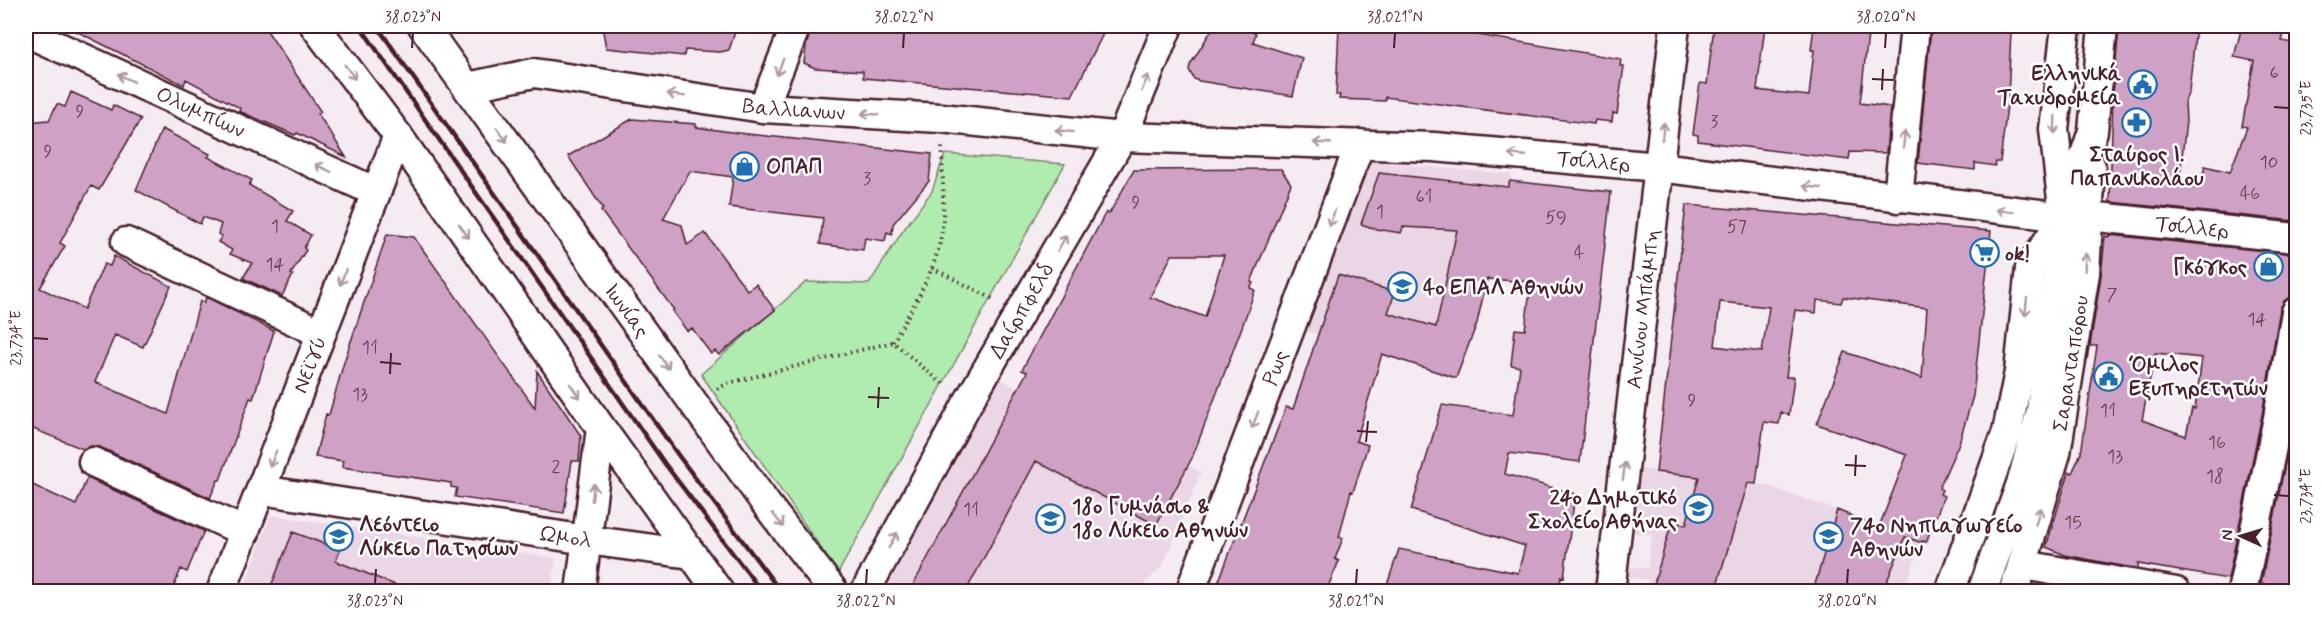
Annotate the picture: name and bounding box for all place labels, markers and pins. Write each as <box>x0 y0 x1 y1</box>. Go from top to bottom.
place label: Ελληνικά Ταχυδρομεία <box>1997 60 2122 112</box>
public building icon: Ελληνικά Ταχυδρομεία <box>2126 69 2158 101</box>
pharmacy icon: Σταύρος Ι. Παπανικολάου <box>2121 107 2153 139</box>
place label: Σταύρος Ι. Παπανικολάου <box>2071 141 2204 193</box>
shop icon: ΟΠΑΠ <box>729 150 761 182</box>
place label: ΟΠΑΠ <box>766 153 822 181</box>
supermarket icon: ok! <box>1968 237 2000 269</box>
place label: ok! <box>2005 240 2030 268</box>
shop icon: Γκόγκος <box>2252 251 2284 283</box>
place label: Γκόγκος <box>2173 254 2247 282</box>
school or university icon: 4ο ΕΠΑΛ Αθηνών <box>1386 271 1418 303</box>
place label: 4ο ΕΠΑΛ Αθηνών <box>1423 274 1584 302</box>
place label: Όμιλος Εξυπηρετητών <box>2129 351 2268 403</box>
public building icon: Όμιλος Εξυπηρετητών <box>2092 360 2124 392</box>
place label: 24ο Δημοτικό Σχολείο Αθήνας <box>1528 484 1677 536</box>
place label: 18ο Γυμνάσιο & 18ο Λύκειο Αθηνών <box>1072 493 1249 545</box>
school or university icon: 24ο Δημοτικό Σχολείο Αθήνας <box>1682 493 1714 525</box>
school or university icon: 18ο Γυμνάσιο & 18ο Λύκειο Αθηνών <box>1035 502 1067 534</box>
place label: Λεόντειο Λύκειο Πατησίων <box>359 511 519 563</box>
place label: 74ο Νηπιαγωγείο Αθηνών <box>1850 512 2022 564</box>
school or university icon: Λεόντειο Λύκειο Πατησίων <box>322 520 354 552</box>
school or university icon: 74ο Νηπιαγωγείο Αθηνών <box>1813 521 1845 553</box>

